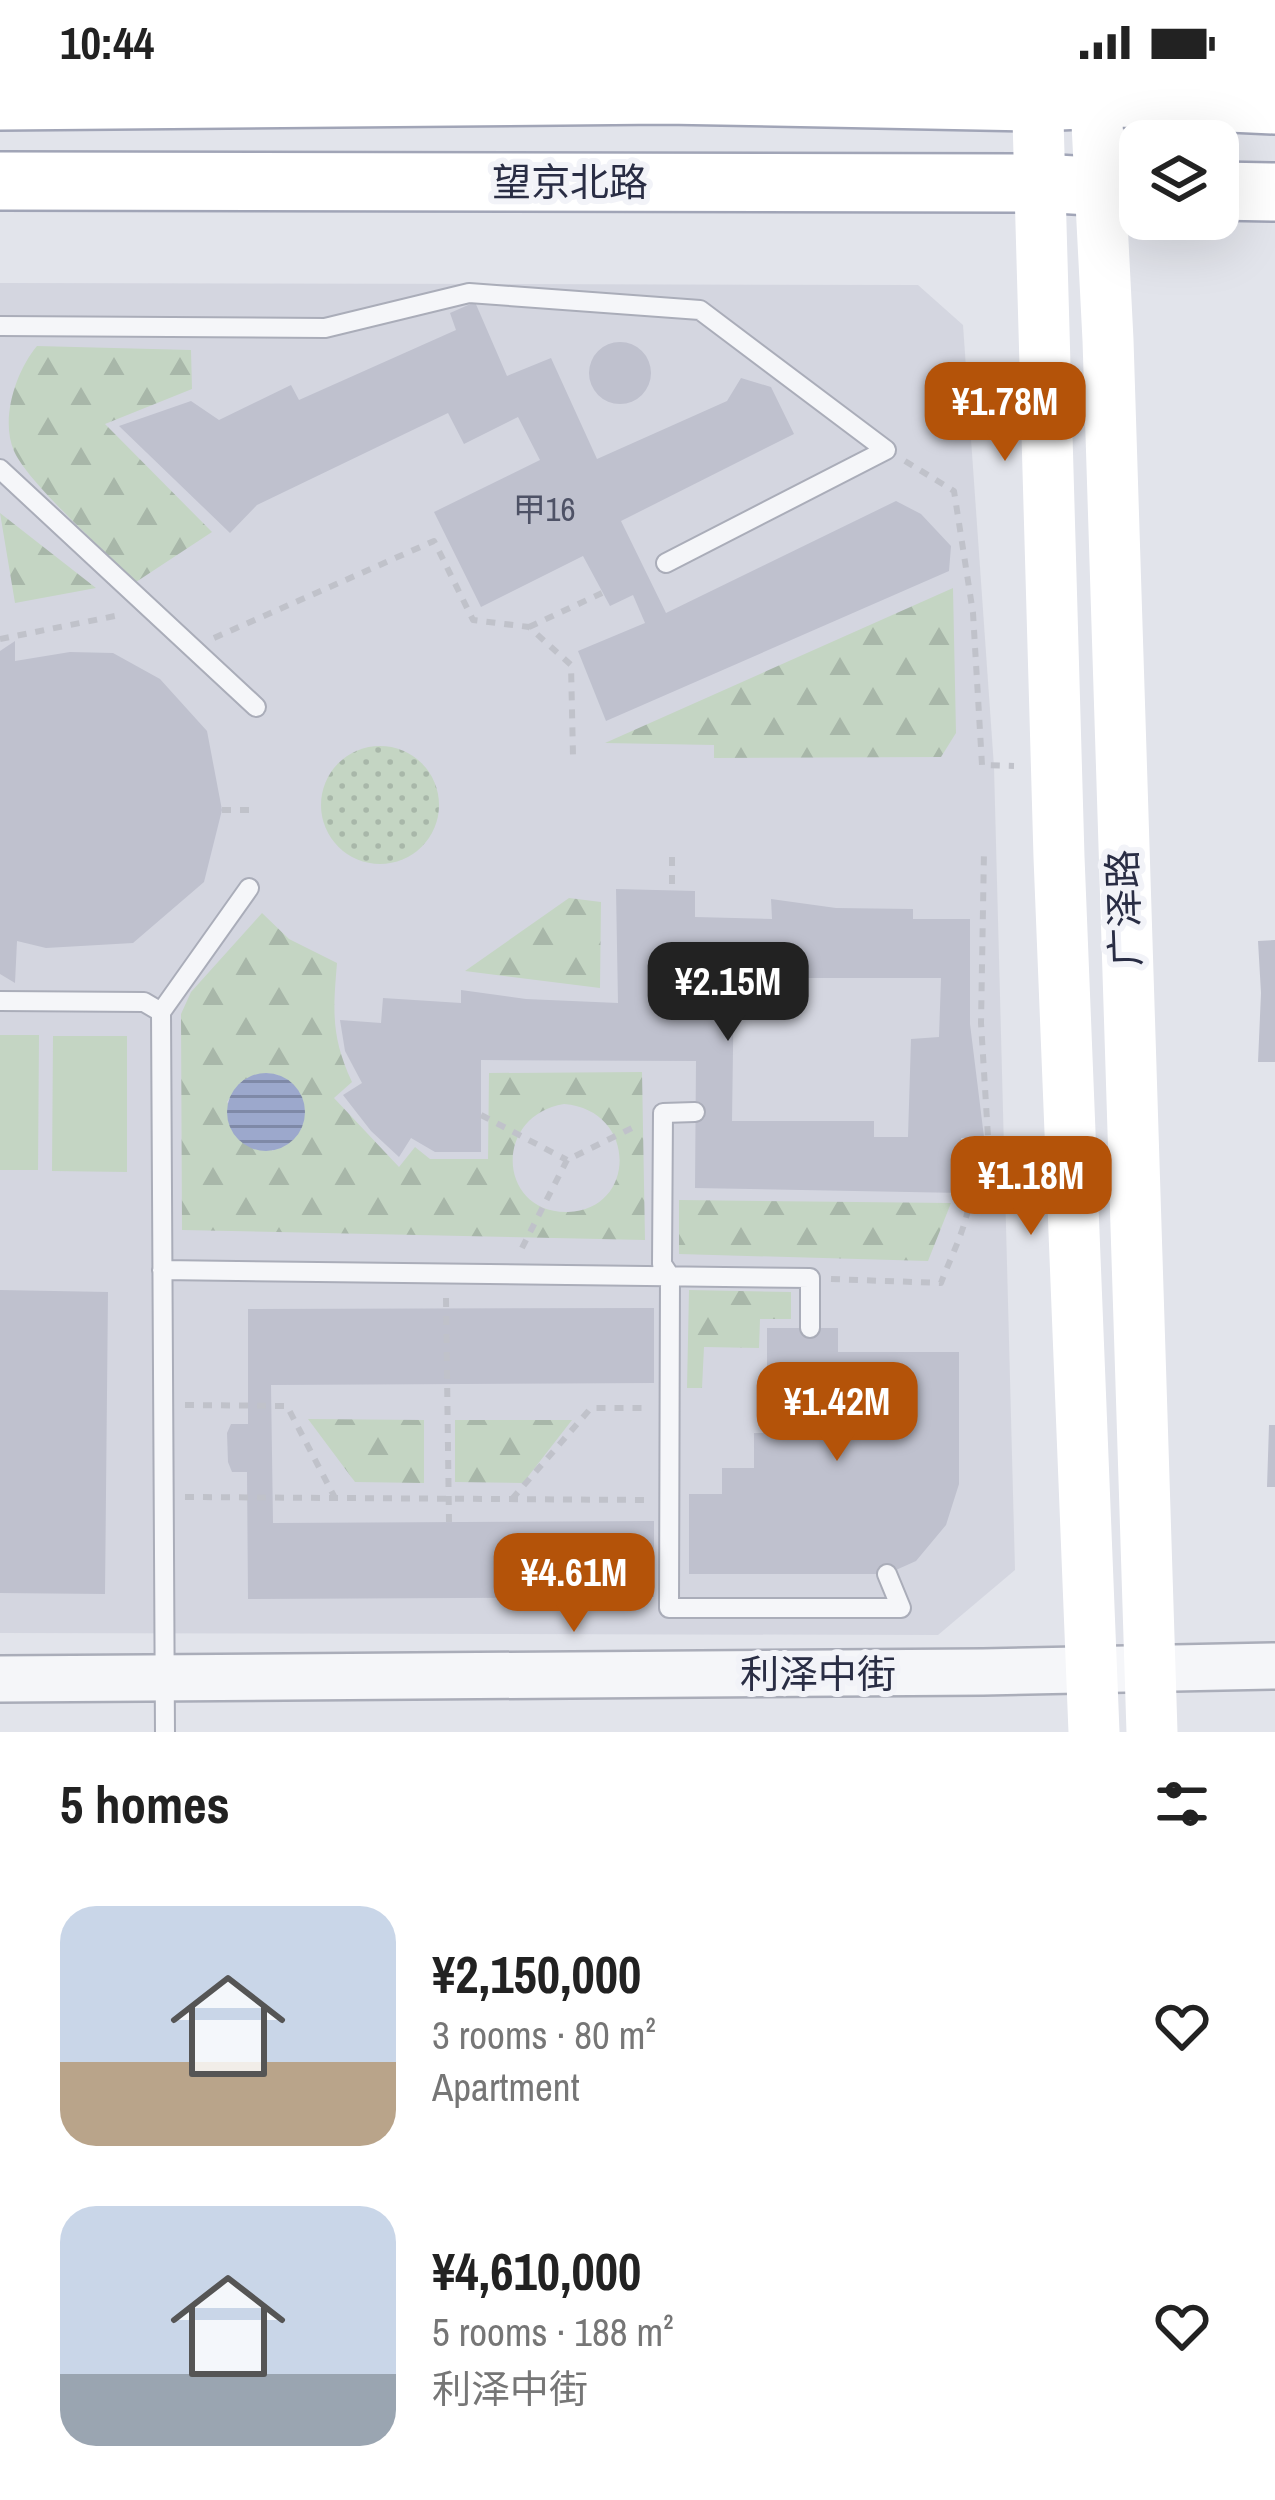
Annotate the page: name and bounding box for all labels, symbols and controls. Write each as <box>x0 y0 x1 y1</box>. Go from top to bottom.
text: 10:44 <box>60 12 154 73</box>
map controls <box>1119 120 1239 240</box>
button: layers <box>1119 120 1239 240</box>
street label: 望京北路 <box>492 156 648 208</box>
pin: ¥1.78M <box>907 362 1103 464</box>
text: ¥1.78M <box>952 375 1058 427</box>
house number: 甲16 <box>512 487 576 531</box>
street label: 广泽路 <box>1096 849 1152 967</box>
pin: ¥2.15M <box>630 942 826 1044</box>
text: ¥2.15M <box>675 955 781 1007</box>
pin: ¥1.18M <box>933 1136 1129 1238</box>
text: ¥1.18M <box>978 1149 1084 1201</box>
pin: ¥1.42M <box>739 1362 935 1464</box>
text: ¥1.42M <box>784 1375 890 1427</box>
pin: ¥4.61M <box>476 1533 672 1635</box>
text: ¥4.61M <box>521 1546 627 1598</box>
street label: 利泽中街 <box>740 1648 896 1700</box>
text: 5 homes <box>60 1770 230 1839</box>
icon: filters <box>1149 1771 1215 1837</box>
text: ¥2,150,000 <box>432 1940 641 2009</box>
icon: home <box>156 1954 300 2098</box>
icon: heart <box>1149 1993 1215 2059</box>
text: 3 rooms · 80 m² <box>432 2009 656 2061</box>
text: Apartment <box>432 2061 580 2113</box>
text: ¥4,610,000 <box>432 2237 641 2306</box>
icon: home <box>156 2254 300 2398</box>
icon: heart <box>1149 2293 1215 2359</box>
text: 5 rooms · 188 m² <box>432 2306 674 2358</box>
text: 利泽中街 <box>432 2363 588 2415</box>

